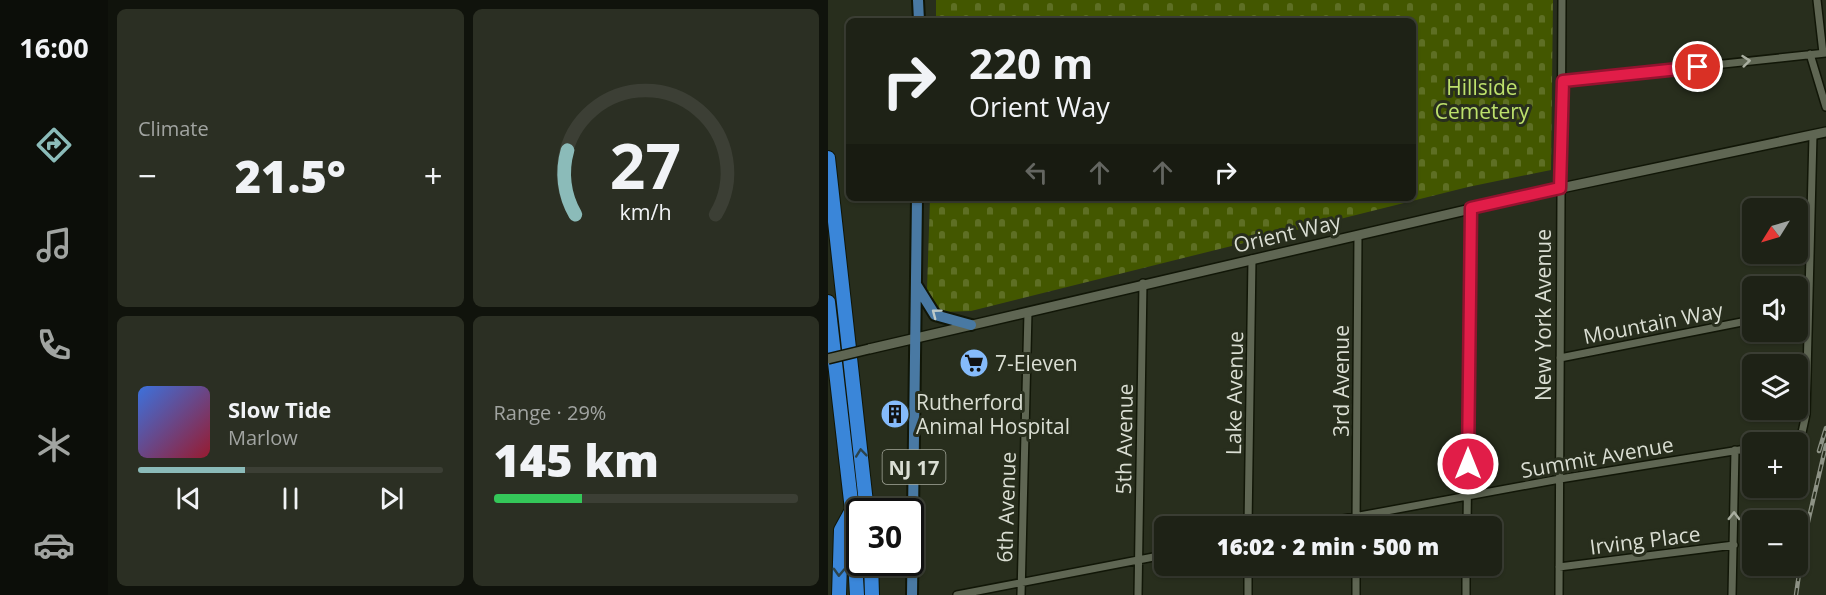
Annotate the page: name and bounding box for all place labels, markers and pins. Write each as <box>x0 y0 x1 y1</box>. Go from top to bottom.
pin <box>1672 41 1723 92</box>
supermarket icon: 7-Eleven <box>958 347 990 379</box>
place label: 7-Eleven <box>995 349 1078 377</box>
place label: Rutherford Animal Hospital <box>916 388 1070 440</box>
building icon: Rutherford Animal Hospital <box>879 398 911 430</box>

